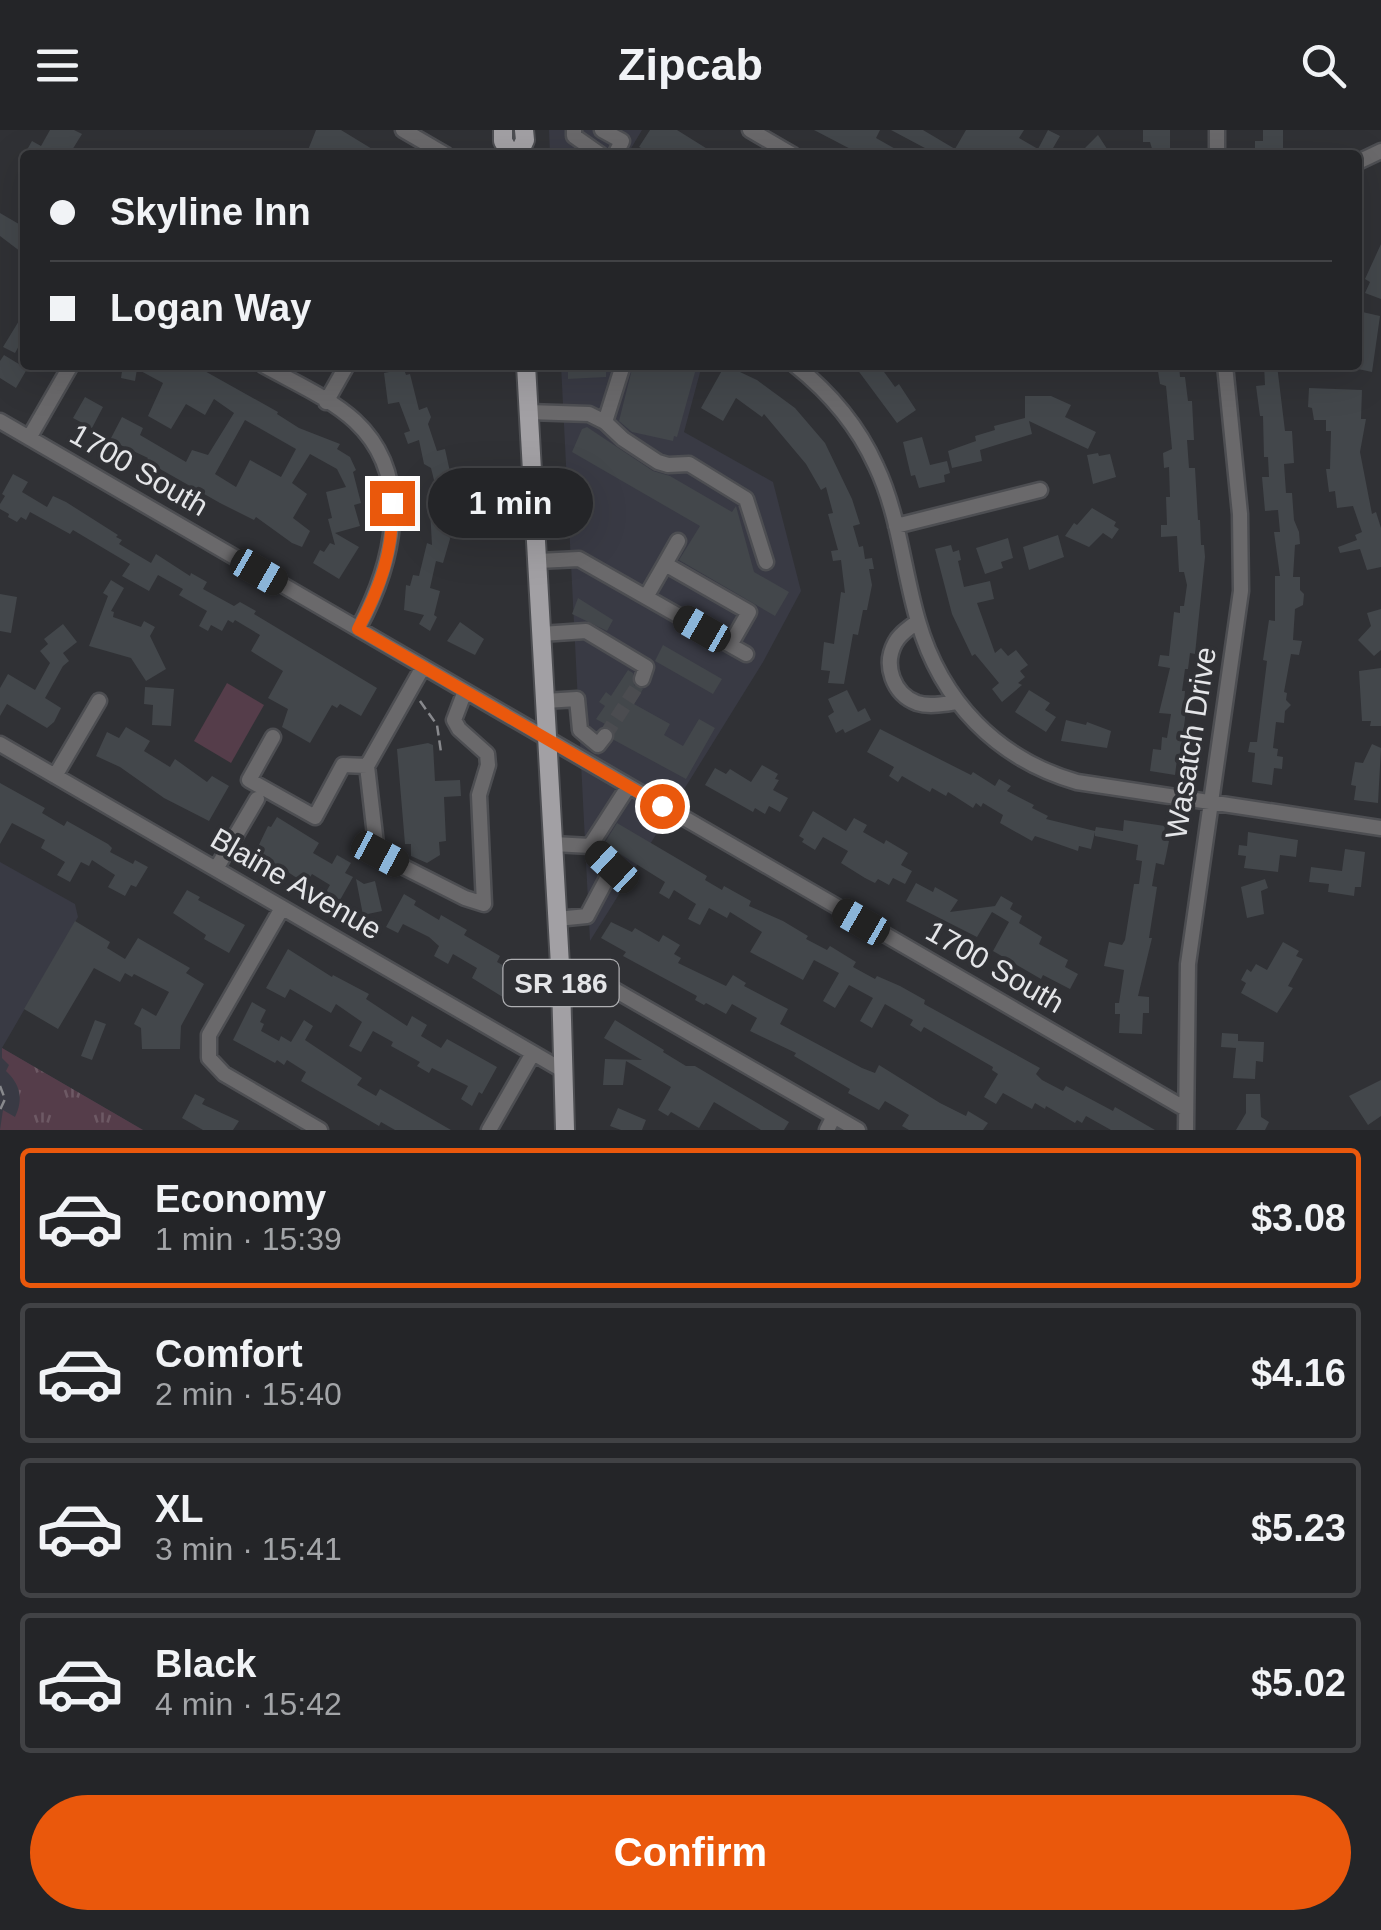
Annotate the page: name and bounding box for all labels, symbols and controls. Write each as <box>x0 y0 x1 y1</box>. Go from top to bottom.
icon: menu <box>30 38 85 93</box>
icon: search <box>1296 38 1351 93</box>
text: Zipcab <box>618 39 763 90</box>
text: Skyline Inn <box>110 191 311 233</box>
text: Logan Way <box>110 287 311 329</box>
street label: 1700 South <box>65 417 214 522</box>
callout: 1 min <box>427 468 592 538</box>
route end <box>370 481 415 526</box>
text: 1 min <box>469 485 552 521</box>
car <box>226 544 292 600</box>
car <box>669 601 735 657</box>
street label: Wasatch Drive <box>1159 645 1222 841</box>
route start <box>640 784 685 829</box>
street label: Blaine Avenue <box>205 821 387 946</box>
car <box>346 827 414 881</box>
car <box>580 836 644 898</box>
car <box>828 894 894 950</box>
street label: 1700 South <box>921 914 1070 1019</box>
road number: SR 186 <box>504 960 618 1006</box>
icon: car <box>35 1173 125 1263</box>
text: Economy <box>155 1178 326 1220</box>
text: $3.08 <box>1251 1197 1346 1239</box>
text: 1 min · 15:39 <box>155 1221 342 1257</box>
icon: car <box>35 1328 125 1418</box>
text: Comfort <box>155 1333 303 1375</box>
text: $4.16 <box>1251 1352 1346 1394</box>
text: 2 min · 15:40 <box>155 1376 342 1412</box>
icon: car <box>35 1483 125 1573</box>
text: XL <box>155 1488 204 1530</box>
text: $5.23 <box>1251 1507 1346 1549</box>
text: 3 min · 15:41 <box>155 1531 342 1567</box>
icon: car <box>35 1638 125 1728</box>
text: Black <box>155 1643 256 1685</box>
text: $5.02 <box>1251 1662 1346 1704</box>
text: 4 min · 15:42 <box>155 1686 342 1722</box>
button: Confirm <box>30 1795 1351 1910</box>

